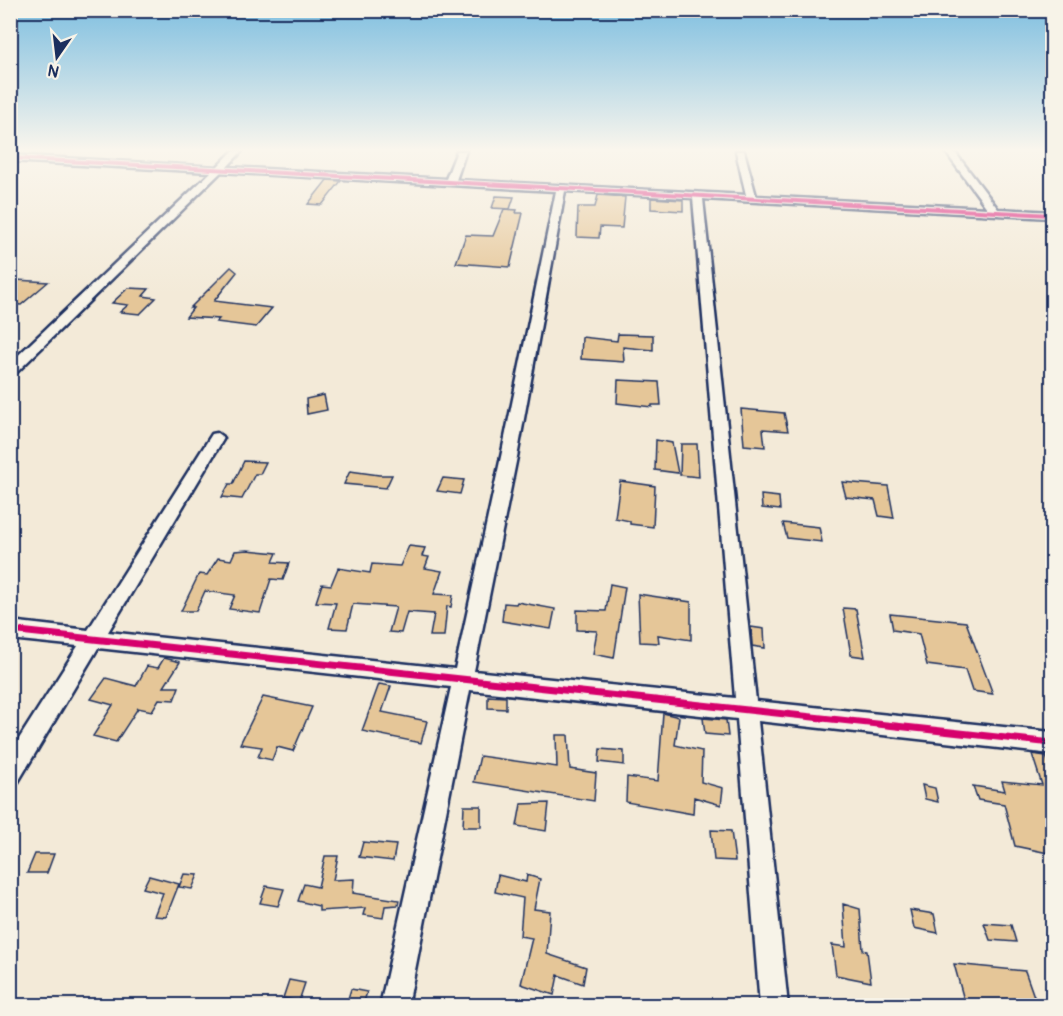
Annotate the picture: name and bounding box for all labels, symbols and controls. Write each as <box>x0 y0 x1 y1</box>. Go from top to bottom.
north arrow <box>27 27 87 87</box>
text: N <box>46 60 61 82</box>

